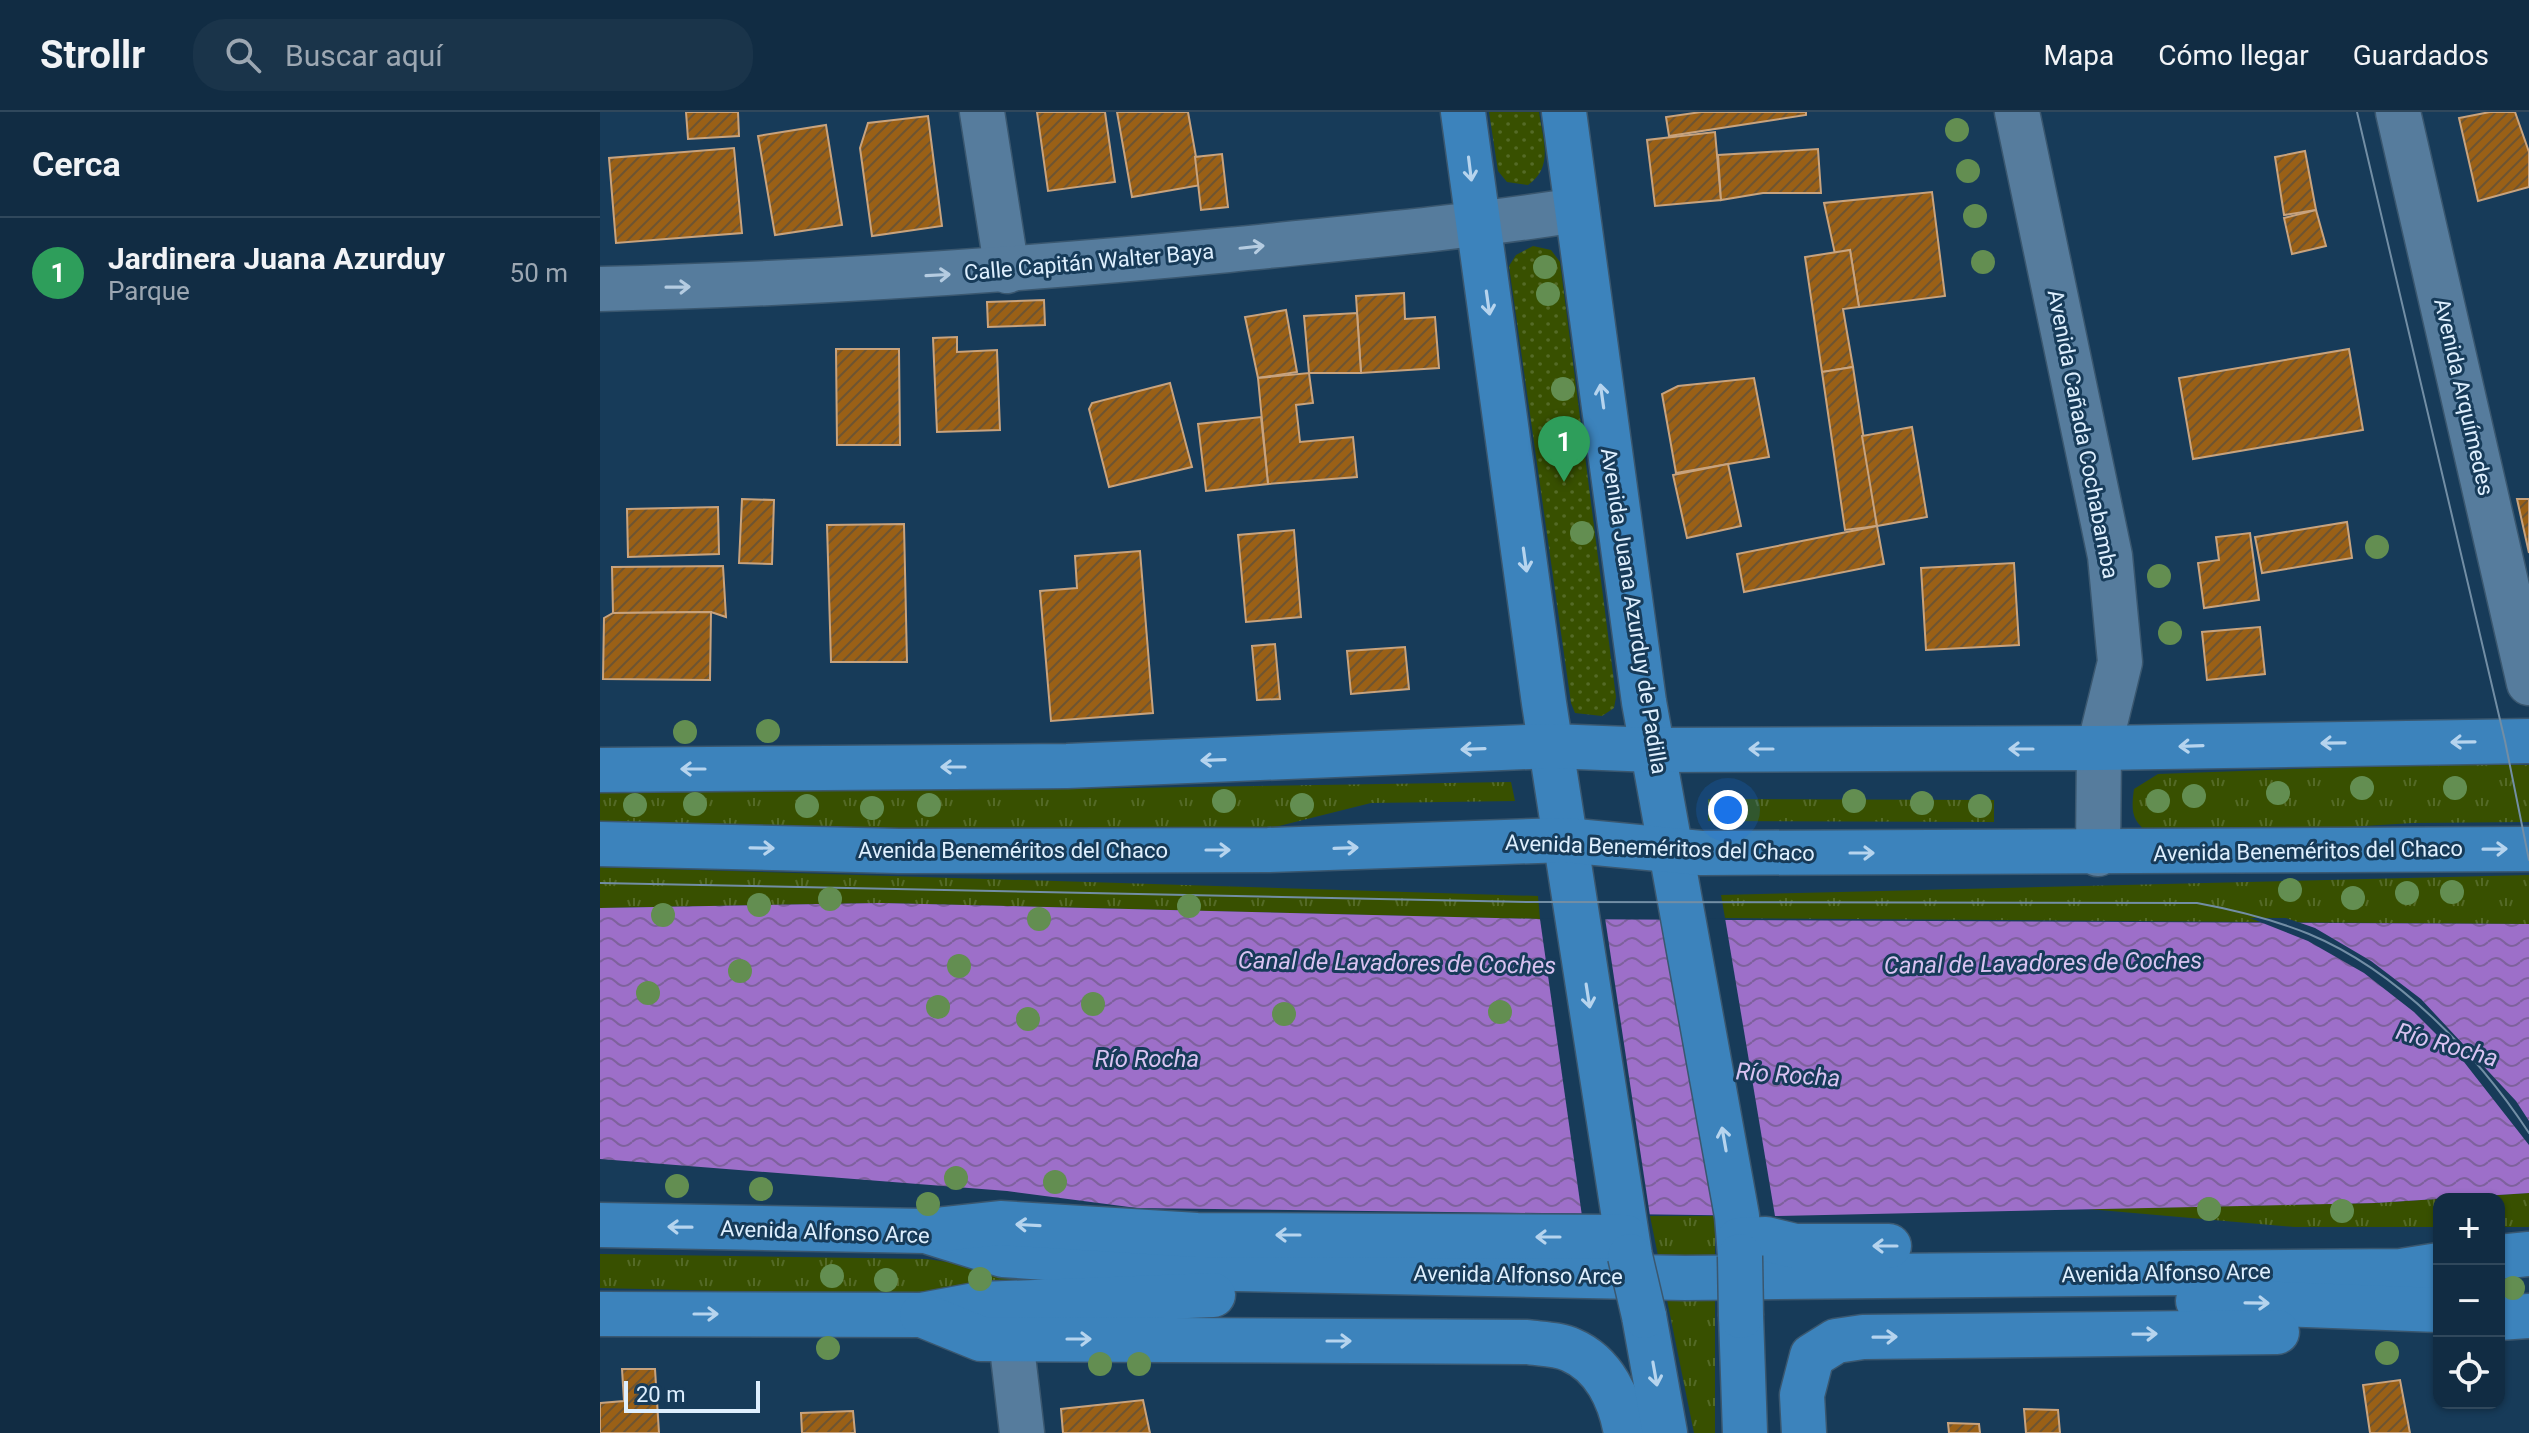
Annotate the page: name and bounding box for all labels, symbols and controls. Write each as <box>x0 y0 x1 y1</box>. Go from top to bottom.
search box <box>193 19 753 91</box>
text: Strollr <box>40 33 145 77</box>
icon: search <box>221 33 265 77</box>
text: Buscar aquí <box>285 38 443 73</box>
text: Mapa <box>2044 39 2114 72</box>
text: Cómo llegar <box>2158 39 2309 72</box>
text: Guardados <box>2353 39 2489 72</box>
text: Cerca <box>32 144 121 184</box>
one-way arrow <box>1463 156 1478 181</box>
street label: Calle Capitán Walter Baya <box>963 239 1215 285</box>
one-way arrow <box>1238 240 1265 255</box>
text: Jardinera Juana Azurduy <box>108 241 445 276</box>
text: 1 <box>51 258 65 288</box>
text: 50 m <box>510 258 568 288</box>
one-way arrow <box>924 267 951 282</box>
text: Parque <box>108 276 190 306</box>
one-way arrow <box>664 280 691 295</box>
street label: Avenida Cañada Cochabamba <box>2043 287 2123 581</box>
one-way arrow <box>1481 289 1496 316</box>
street label: Avenida Arquímedes <box>2429 296 2499 498</box>
one-way arrow <box>1594 384 1609 409</box>
pin: 1 <box>1538 416 1590 482</box>
street label: Avenida Juana Azurduy de Padilla <box>1596 446 1672 776</box>
one-way arrow <box>1517 546 1532 573</box>
one-way arrow <box>2450 734 2477 750</box>
one-way arrow <box>2320 735 2347 751</box>
one-way arrow <box>2178 738 2205 753</box>
one-way arrow <box>1460 741 1487 756</box>
one-way arrow <box>2008 741 2035 757</box>
one-way arrow <box>1748 742 1775 757</box>
one-way arrow <box>1200 752 1227 767</box>
one-way arrow <box>940 759 967 775</box>
one-way arrow <box>680 761 707 777</box>
your location <box>1708 790 1748 830</box>
street label: Avenida Beneméritos del Chaco <box>1505 830 1815 866</box>
street label: Avenida Beneméritos del Chaco <box>2153 836 2463 866</box>
street label: Avenida Beneméritos del Chaco <box>858 838 1168 863</box>
one-way arrow <box>748 840 775 856</box>
one-way arrow <box>1332 840 1359 855</box>
one-way arrow <box>2481 841 2508 857</box>
one-way arrow <box>1204 842 1231 858</box>
one-way arrow <box>1848 845 1875 861</box>
water label: Canal de Lavadores de Coches <box>1238 946 1556 980</box>
water label: Canal de Lavadores de Coches <box>1884 946 2202 980</box>
one-way arrow <box>1581 983 1596 1008</box>
water label: Río Rocha <box>2393 1017 2501 1073</box>
water label: Río Rocha <box>1095 1045 1199 1073</box>
water label: Río Rocha <box>1735 1057 1841 1093</box>
one-way arrow <box>1716 1127 1731 1152</box>
map controls <box>2433 1193 2505 1409</box>
button: + <box>2433 1193 2505 1265</box>
street label: Avenida Alfonso Arce <box>720 1216 930 1248</box>
one-way arrow <box>1015 1217 1042 1232</box>
one-way arrow <box>667 1219 694 1235</box>
one-way arrow <box>1275 1227 1302 1243</box>
one-way arrow <box>1535 1229 1562 1245</box>
one-way arrow <box>1872 1238 1899 1254</box>
street label: Avenida Alfonso Arce <box>2061 1259 2271 1287</box>
street label: Avenida Alfonso Arce <box>1413 1261 1623 1289</box>
button: − <box>2433 1265 2505 1337</box>
one-way arrow <box>2243 1295 2270 1311</box>
one-way arrow <box>692 1306 719 1322</box>
one-way arrow <box>2131 1326 2158 1341</box>
one-way arrow <box>1871 1329 1898 1345</box>
one-way arrow <box>1065 1331 1092 1347</box>
one-way arrow <box>1325 1333 1352 1349</box>
button: locate <box>2433 1337 2505 1409</box>
one-way arrow <box>1648 1361 1663 1387</box>
scale bar <box>624 1377 760 1413</box>
text: 20 m <box>636 1382 685 1407</box>

